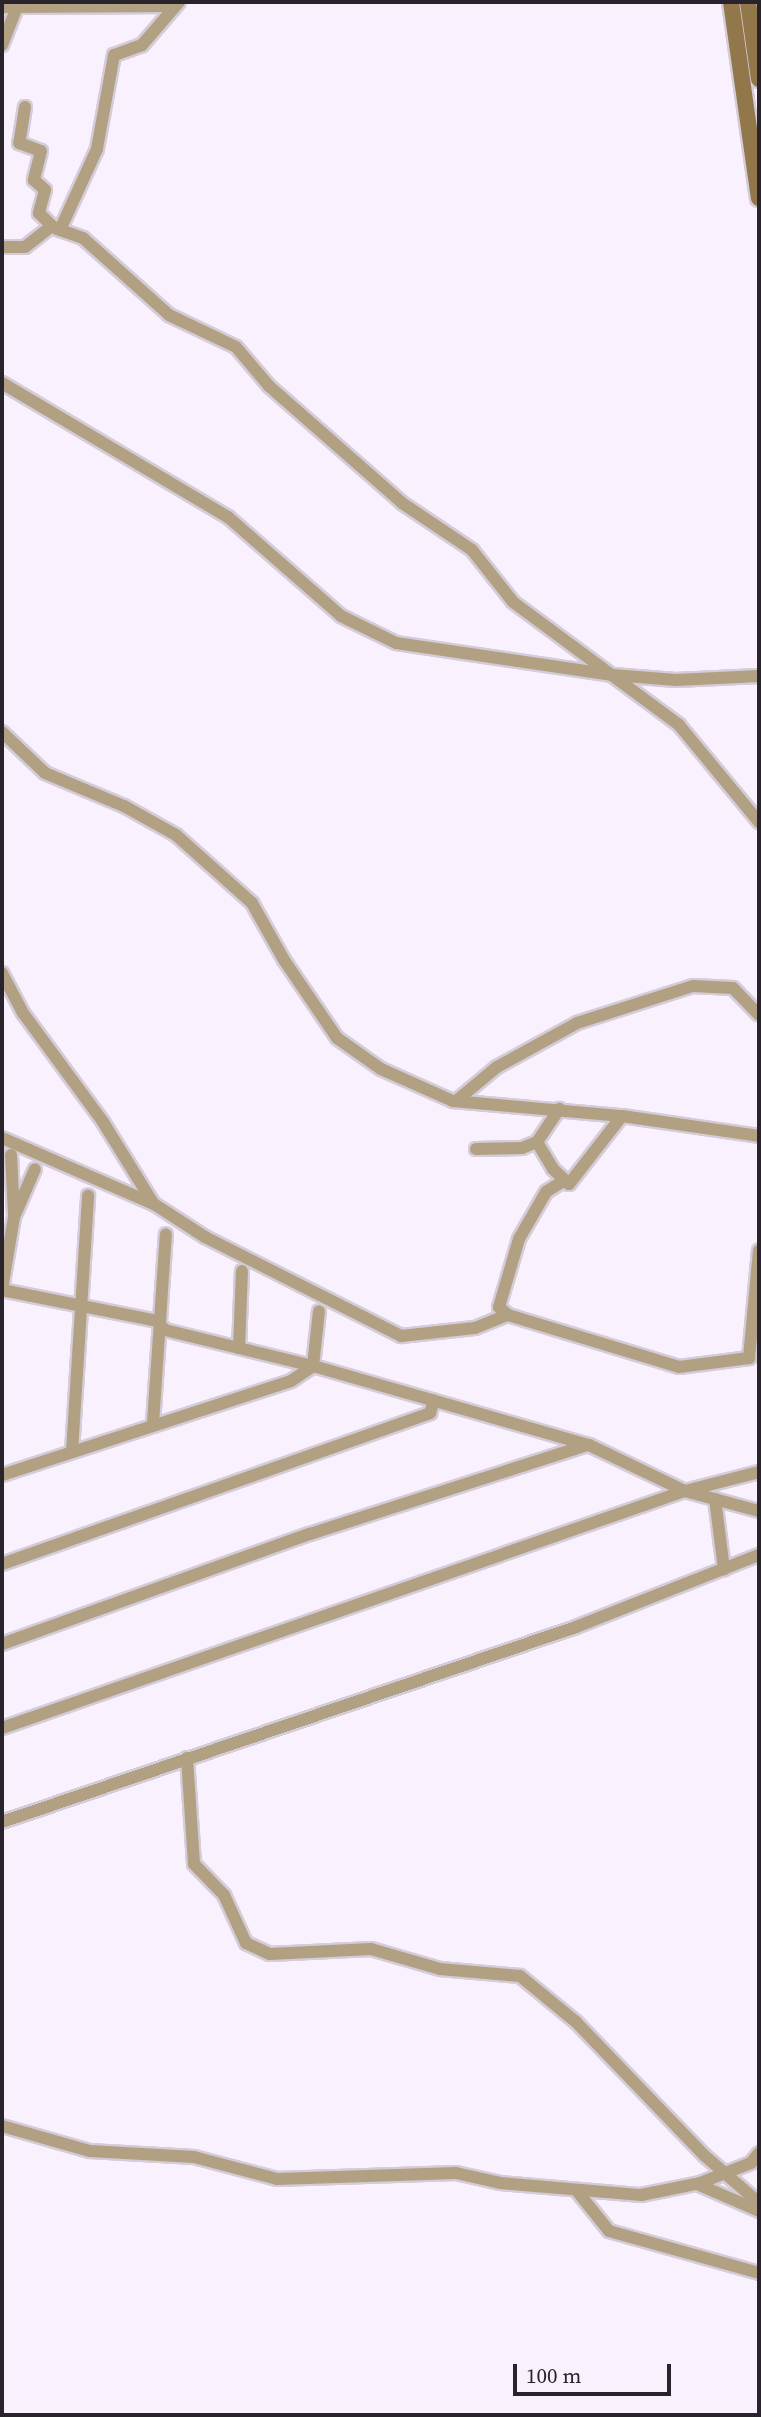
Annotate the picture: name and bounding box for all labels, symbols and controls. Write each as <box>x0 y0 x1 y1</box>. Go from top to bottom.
scale bar <box>516 2350 674 2394</box>
text: 100 m <box>526 2361 581 2390</box>

